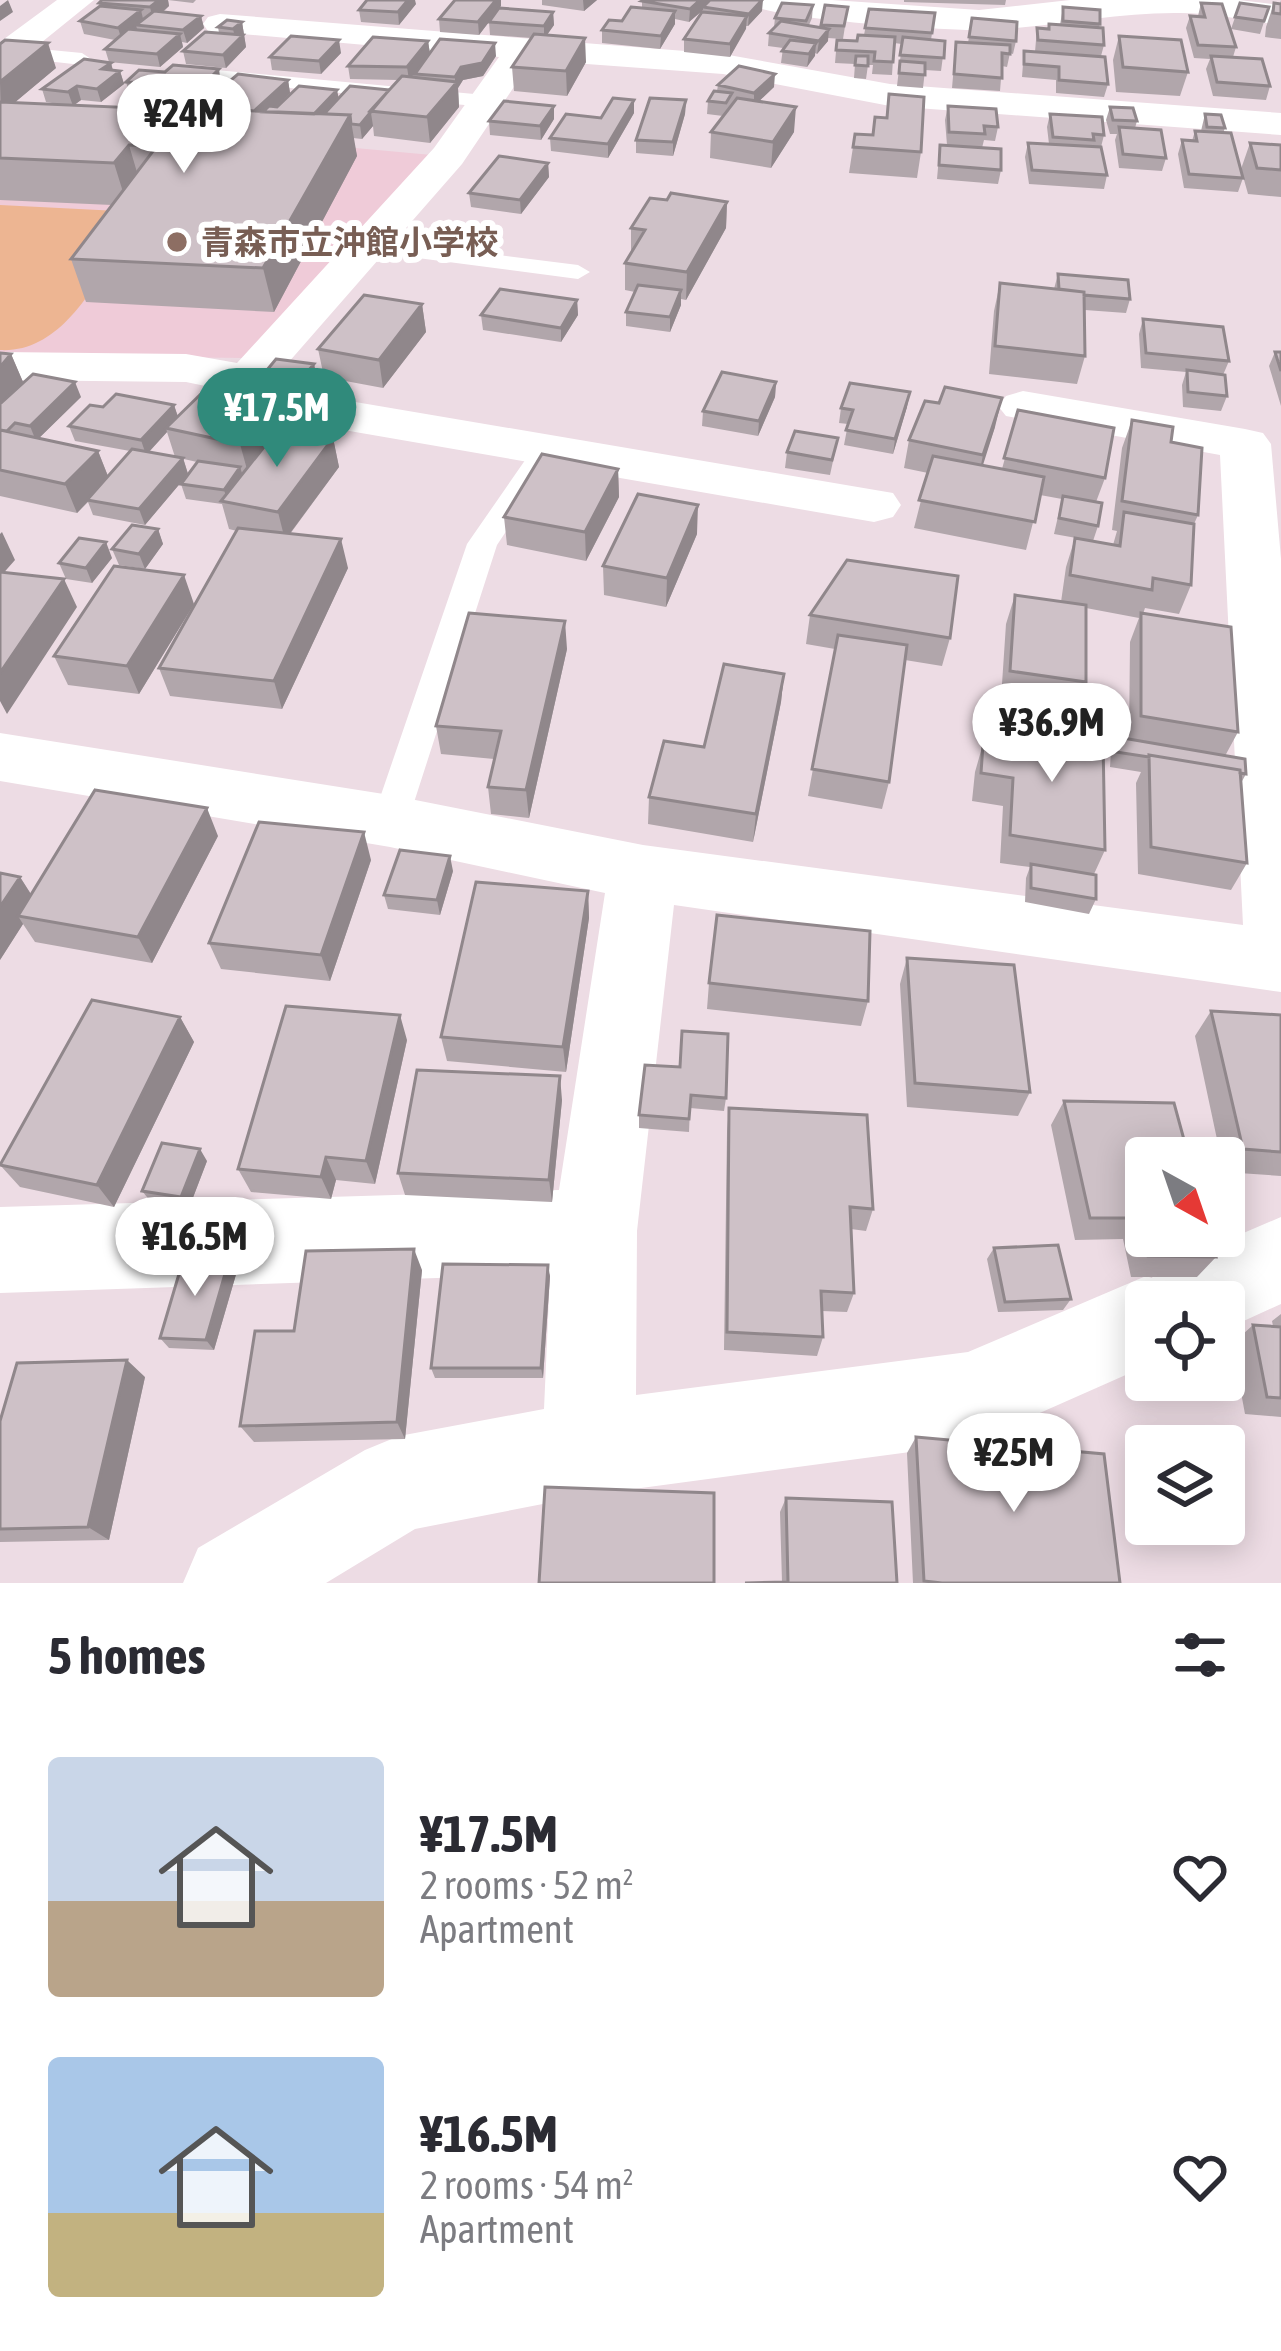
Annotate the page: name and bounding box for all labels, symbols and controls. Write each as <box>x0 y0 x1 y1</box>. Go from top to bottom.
pin: ¥24M <box>113 74 255 176</box>
text: ¥24M <box>144 91 224 135</box>
place label: 青森市立沖館小学校 <box>201 223 498 261</box>
marker: 青森市立沖館小学校 <box>164 229 190 255</box>
pin: ¥17.5M <box>179 368 375 470</box>
text: ¥17.5M <box>224 385 330 429</box>
pin: ¥36.9M <box>954 683 1150 785</box>
text: ¥36.9M <box>999 700 1105 744</box>
north arrow <box>1125 1137 1245 1257</box>
map controls <box>1125 1137 1245 1545</box>
pin: ¥16.5M <box>97 1197 293 1299</box>
text: ¥16.5M <box>142 1214 248 1258</box>
button: locate <box>1125 1281 1245 1401</box>
pin: ¥25M <box>943 1413 1085 1515</box>
button: layers <box>1125 1425 1245 1545</box>
text: ¥25M <box>974 1430 1054 1474</box>
icon: filters <box>1167 1622 1233 1688</box>
text: 5 homes <box>48 1626 206 1685</box>
text: ¥17.5M <box>420 1804 558 1863</box>
icon: home <box>144 1805 288 1949</box>
icon: heart <box>1167 1844 1233 1910</box>
text: 2 rooms · 52 m² <box>420 1863 634 1907</box>
text: Apartment <box>420 1907 574 1951</box>
text: ¥16.5M <box>420 2104 558 2163</box>
icon: home <box>144 2105 288 2249</box>
icon: heart <box>1167 2144 1233 2210</box>
text: 2 rooms · 54 m² <box>420 2163 634 2207</box>
text: Apartment <box>420 2207 574 2251</box>

